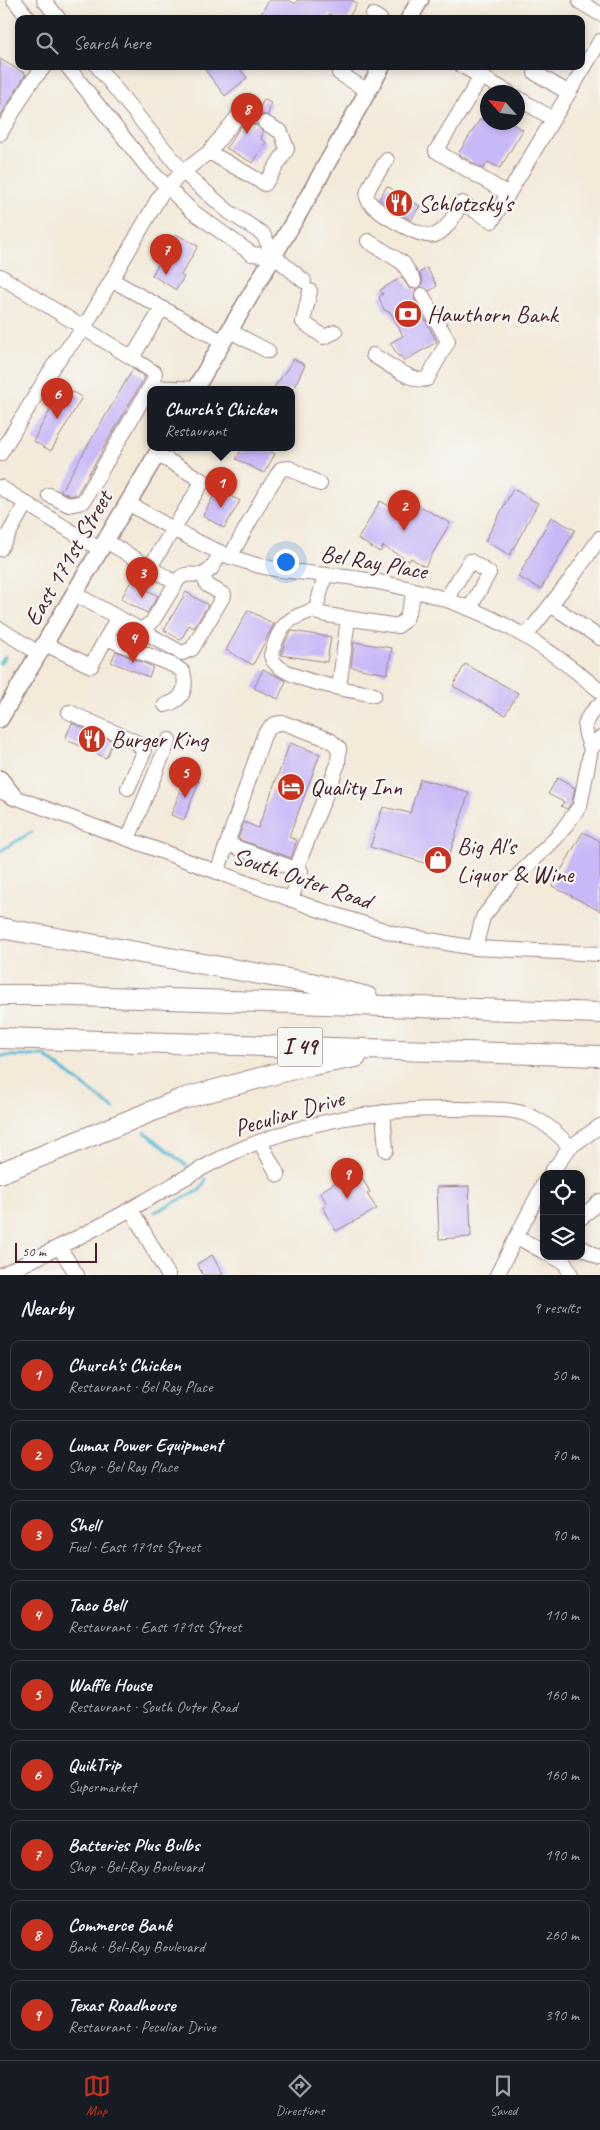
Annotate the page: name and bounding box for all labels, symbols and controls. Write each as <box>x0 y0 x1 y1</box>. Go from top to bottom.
search box <box>15 15 585 70</box>
icon: search <box>33 29 61 57</box>
text: Search here <box>73 31 150 55</box>
north arrow <box>480 85 525 130</box>
pin: 8 <box>231 93 263 134</box>
restaurant icon: Schlotzsky's <box>384 188 414 218</box>
place label: Schlotzsky's <box>418 188 516 218</box>
pin: 7 <box>150 234 182 275</box>
bank icon: Hawthorn Bank <box>393 299 423 329</box>
place label: Hawthorn Bank <box>427 299 560 329</box>
pin: 6 <box>41 378 73 419</box>
popup <box>147 386 295 451</box>
text: Church's Chicken <box>165 397 277 421</box>
text: Restaurant <box>165 421 227 441</box>
pin: 1 <box>205 467 237 508</box>
street label: East 171st Street <box>17 483 120 631</box>
pin: 2 <box>388 490 420 531</box>
street label: Bel Ray Place <box>318 538 432 586</box>
your location <box>273 549 299 575</box>
pin: 3 <box>126 557 158 598</box>
pin: 4 <box>117 622 149 663</box>
restaurant icon: Burger King <box>77 724 107 754</box>
place label: Burger King <box>111 724 210 754</box>
pin: 5 <box>169 757 201 798</box>
hotel icon: Quality Inn <box>276 772 306 802</box>
place label: Quality Inn <box>310 772 402 802</box>
place label: Big Al's Liquor & Wine <box>457 831 575 889</box>
street label: South Outer Road <box>229 840 379 917</box>
shop icon: Big Al's Liquor & Wine <box>423 845 453 875</box>
road number: I 49 <box>278 1028 322 1066</box>
street label: Peculiar Drive <box>231 1082 349 1143</box>
pin: 9 <box>331 1158 363 1199</box>
map controls <box>540 1170 585 1260</box>
button: locate <box>540 1170 585 1215</box>
button: layers <box>540 1215 585 1260</box>
scale bar <box>15 1240 98 1263</box>
text: 50 m <box>22 1243 46 1260</box>
text: Nearby <box>20 1295 73 1321</box>
text: 9 results <box>533 1298 580 1318</box>
text: Church's Chicken <box>68 1353 181 1377</box>
text: 1 <box>33 1365 41 1385</box>
text: 50 m <box>552 1365 579 1385</box>
text: Restaurant · Bel Ray Place <box>68 1377 212 1397</box>
text: Lumax Power Equipment <box>68 1433 223 1457</box>
text: 2 <box>33 1445 41 1465</box>
text: 70 m <box>552 1445 579 1465</box>
text: Shop · Bel Ray Place <box>68 1457 178 1477</box>
text: Shell <box>68 1513 100 1537</box>
text: 3 <box>33 1525 41 1545</box>
text: 90 m <box>552 1525 579 1545</box>
text: Fuel · East 171st Street <box>68 1537 201 1557</box>
text: Taco Bell <box>68 1593 125 1617</box>
text: 4 <box>33 1605 41 1625</box>
text: 110 m <box>545 1605 579 1625</box>
text: Restaurant · East 171st Street <box>68 1617 242 1637</box>
text: Waffle House <box>68 1673 152 1697</box>
text: 5 <box>34 1685 40 1705</box>
text: 160 m <box>545 1685 579 1705</box>
text: Restaurant · South Outer Road <box>68 1697 237 1717</box>
text: QuikTrip <box>68 1753 121 1777</box>
text: 6 <box>33 1765 41 1785</box>
text: 160 m <box>545 1765 579 1785</box>
text: Supermarket <box>68 1777 136 1797</box>
text: Batteries Plus Bulbs <box>68 1833 199 1857</box>
text: 7 <box>33 1845 41 1865</box>
text: 190 m <box>545 1845 579 1865</box>
text: Shop · Bel-Ray Boulevard <box>68 1857 203 1877</box>
text: Commerce Bank <box>68 1913 172 1937</box>
text: 8 <box>33 1925 41 1945</box>
text: 260 m <box>545 1925 579 1945</box>
text: Bank · Bel-Ray Boulevard <box>68 1937 205 1957</box>
text: Texas Roadhouse <box>68 1993 175 2017</box>
text: 9 <box>33 2005 41 2025</box>
text: 390 m <box>545 2005 579 2025</box>
text: Restaurant · Peculiar Drive <box>68 2017 216 2037</box>
tab: Map <box>83 2072 111 2119</box>
tab: Directions <box>276 2072 324 2119</box>
tab: Saved <box>489 2072 517 2119</box>

